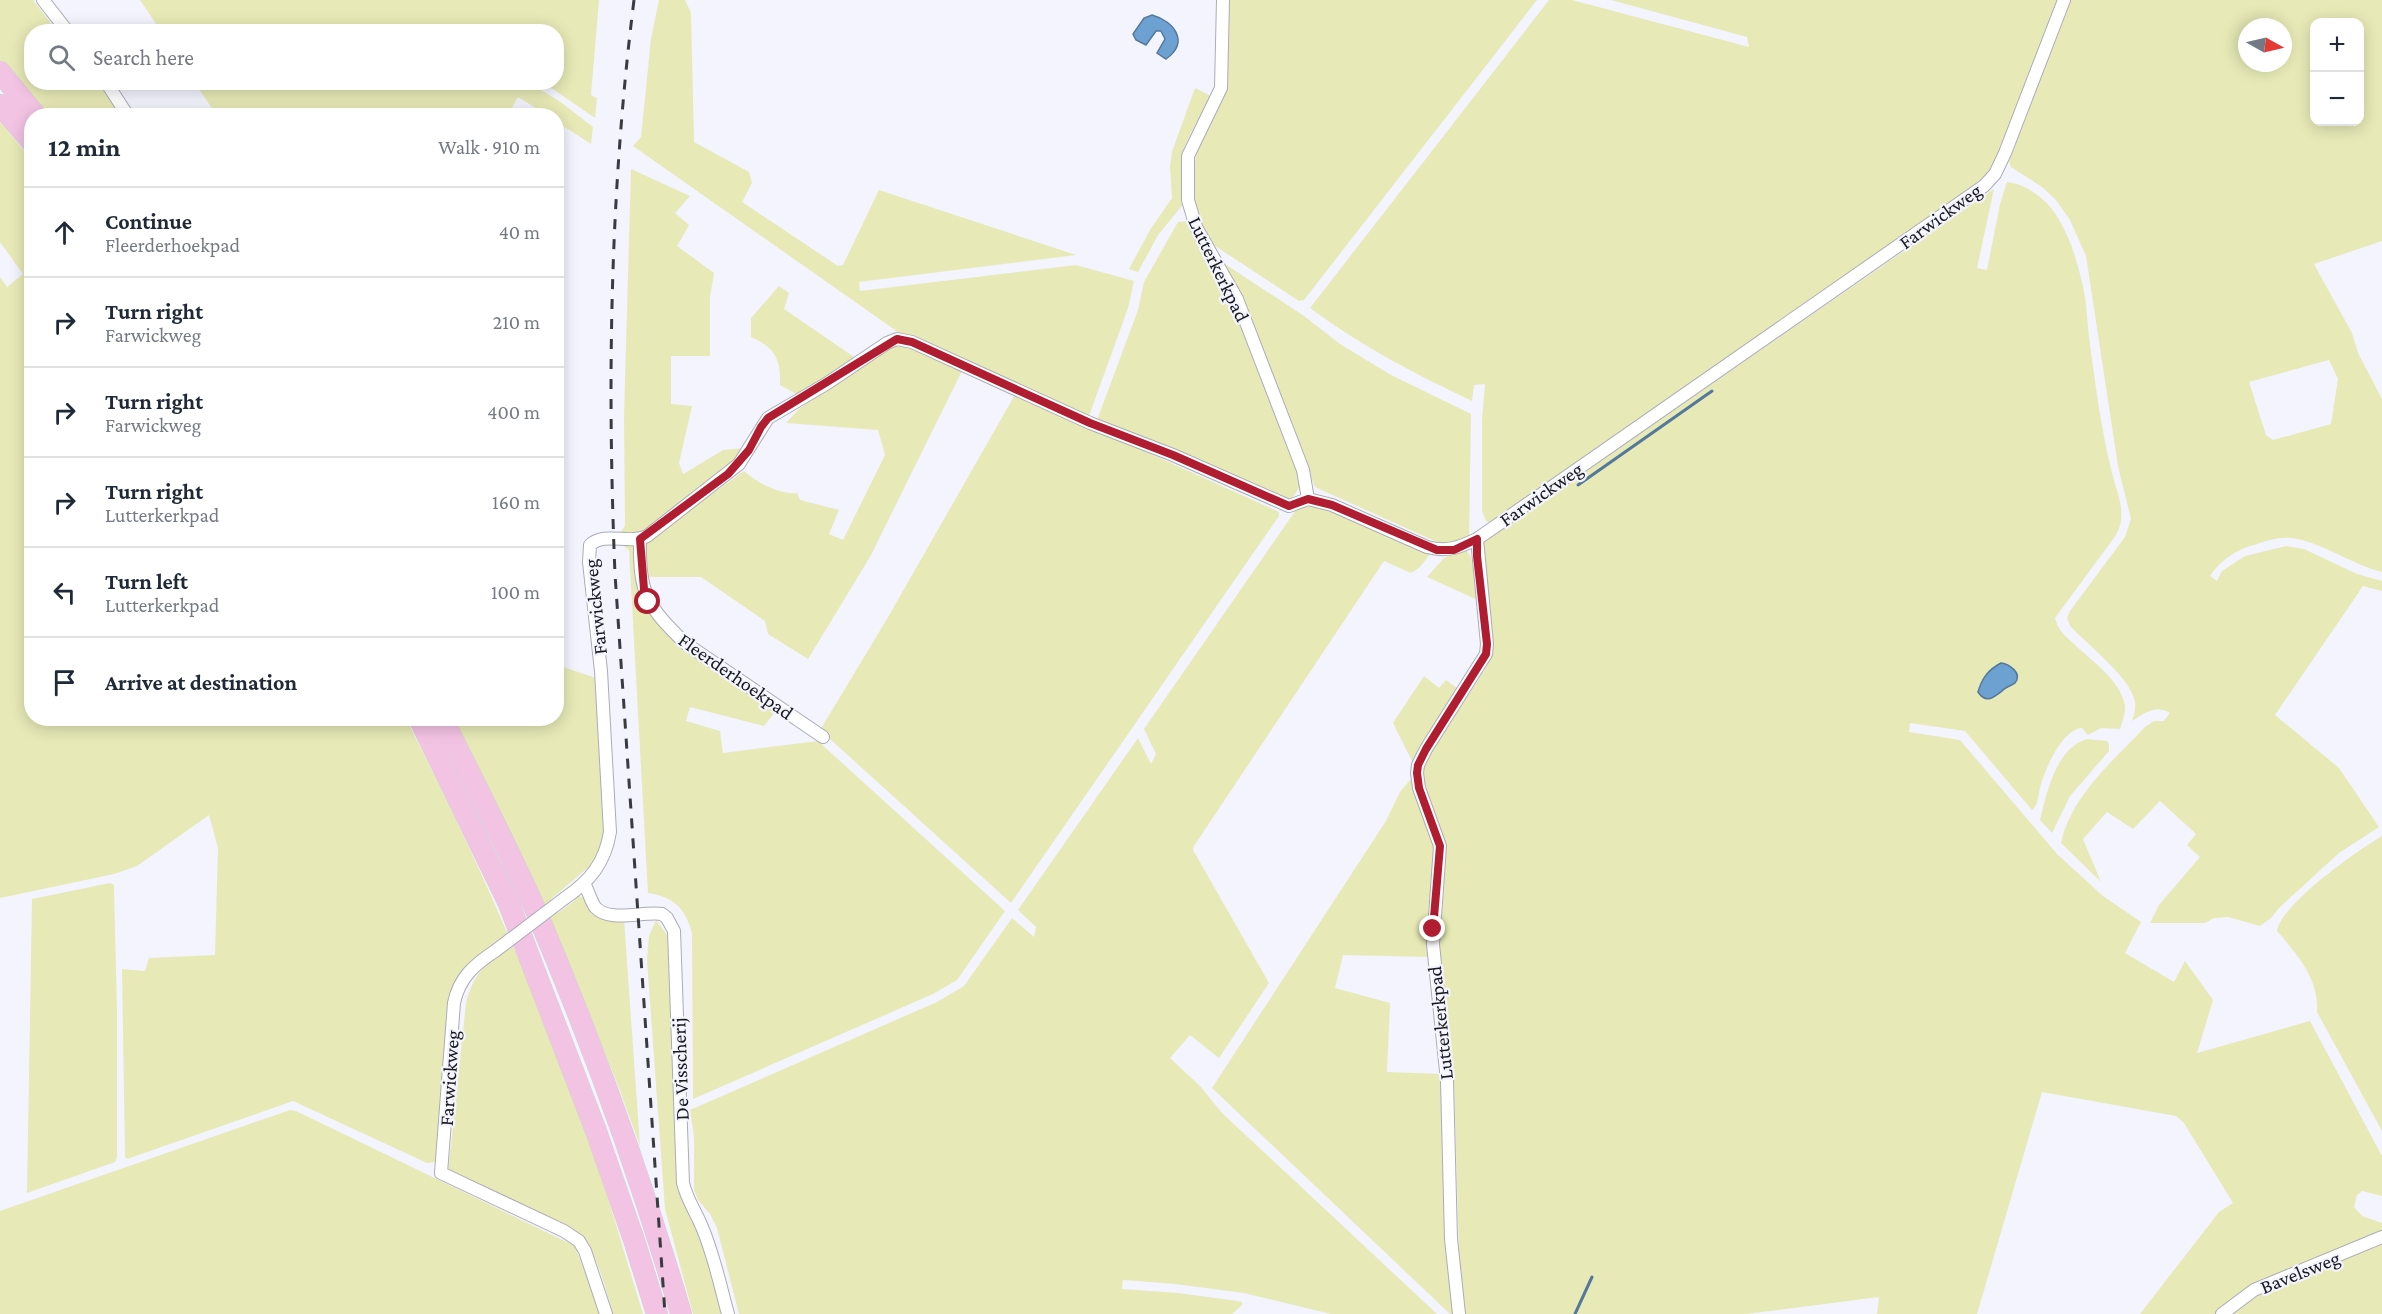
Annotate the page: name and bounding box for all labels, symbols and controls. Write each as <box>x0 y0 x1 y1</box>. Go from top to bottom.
north arrow <box>2238 18 2292 72</box>
map controls <box>2310 18 2364 126</box>
button: + <box>2310 18 2364 72</box>
search box <box>24 24 564 90</box>
icon: search <box>45 41 78 74</box>
text: Search here <box>93 45 194 70</box>
button: − <box>2310 72 2364 126</box>
text: 12 min <box>48 133 120 162</box>
text: Walk · 910 m <box>438 136 540 158</box>
street label: Farwickweg <box>1895 179 1986 254</box>
text: Continue <box>105 209 192 234</box>
street label: Lutterkerkpad <box>1183 213 1254 326</box>
icon: ahead <box>48 216 81 249</box>
text: 40 m <box>499 221 540 243</box>
text: Fleerderhoekpad <box>105 234 240 256</box>
text: Turn right <box>105 299 203 324</box>
icon: right <box>48 306 81 339</box>
text: 210 m <box>493 311 540 333</box>
text: Farwickweg <box>105 324 201 346</box>
text: Turn right <box>105 389 203 414</box>
icon: right <box>48 396 81 429</box>
text: 400 m <box>487 401 540 423</box>
text: Farwickweg <box>105 414 201 436</box>
street label: Farwickweg <box>1495 457 1588 531</box>
text: Turn right <box>105 479 203 504</box>
icon: right <box>48 486 81 519</box>
text: 160 m <box>492 491 540 513</box>
text: Lutterkerkpad <box>105 504 219 526</box>
street label: Farwickweg <box>579 558 612 656</box>
text: Turn left <box>105 569 188 594</box>
icon: left <box>48 576 81 609</box>
text: 100 m <box>491 581 540 603</box>
route start <box>634 588 660 614</box>
text: Lutterkerkpad <box>105 594 219 616</box>
street label: Fleerderhoekpad <box>674 628 798 725</box>
icon: arrive <box>48 666 81 699</box>
text: Arrive at destination <box>105 670 297 695</box>
route end <box>1419 915 1445 941</box>
street label: Lutterkerkpad <box>1423 964 1458 1081</box>
street label: De Visscherij <box>667 1017 694 1121</box>
street label: Farwickweg <box>435 1029 464 1127</box>
street label: Bavelsweg <box>2257 1246 2344 1299</box>

